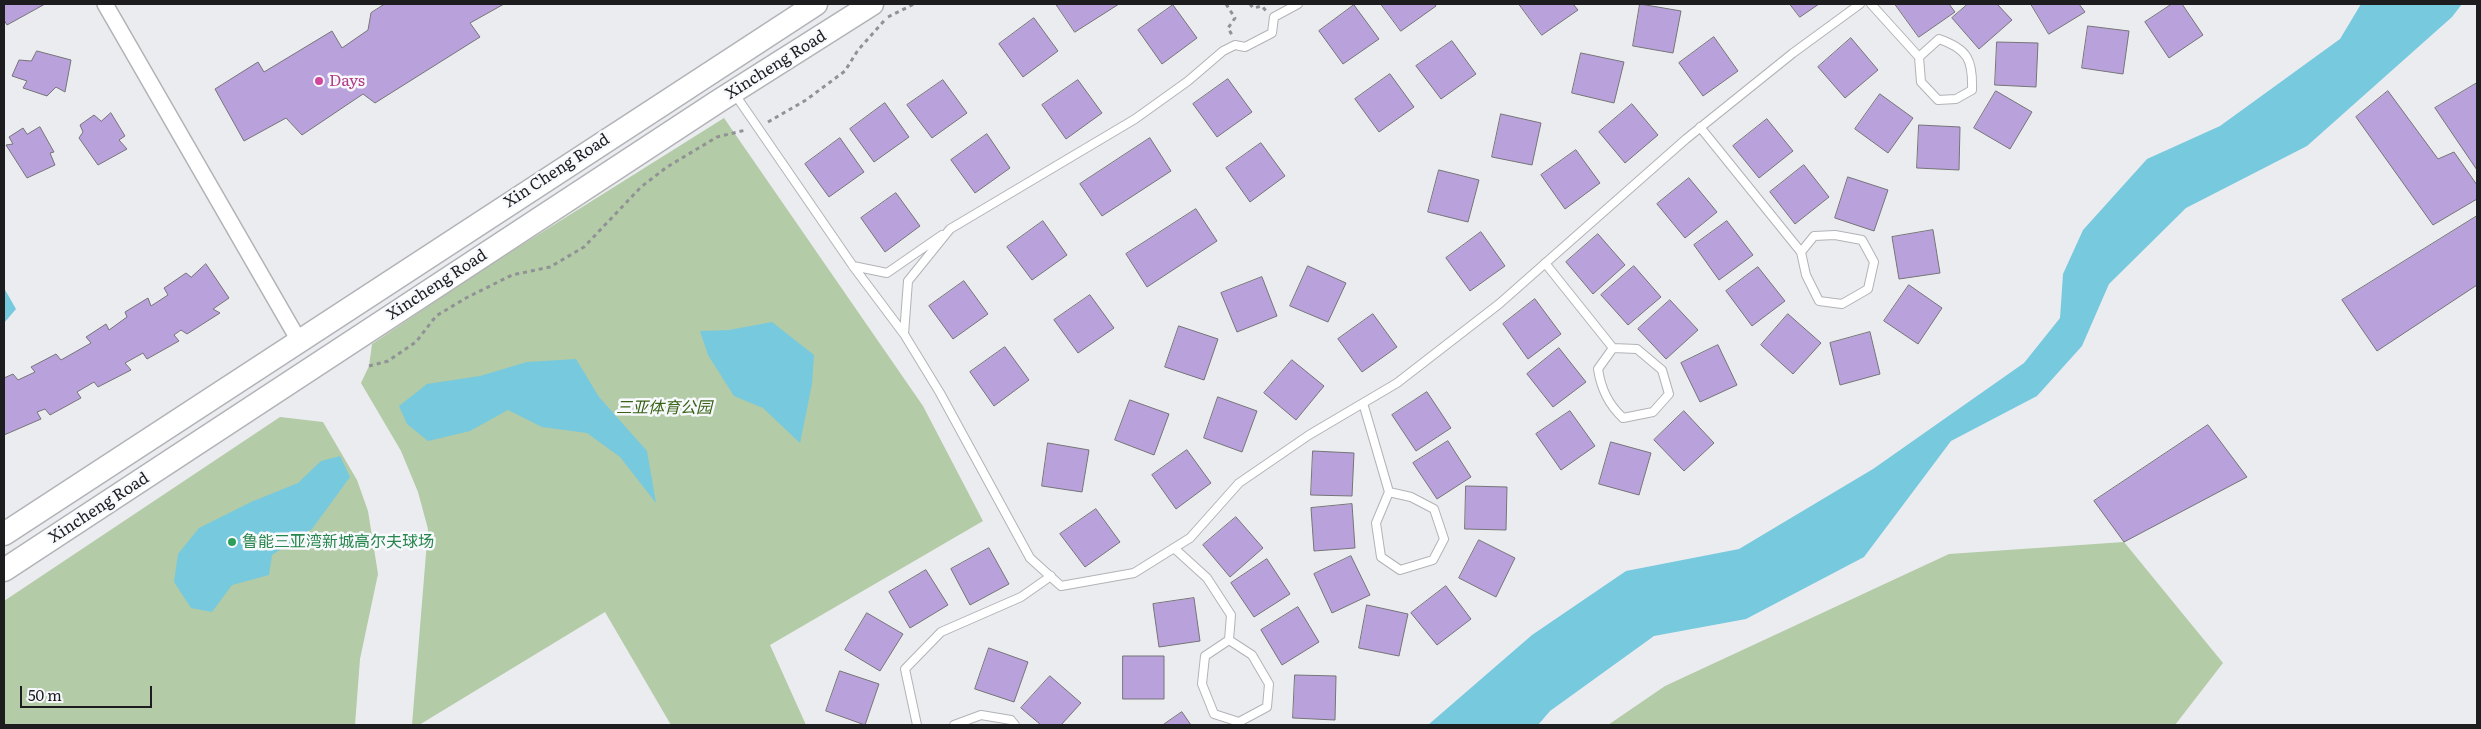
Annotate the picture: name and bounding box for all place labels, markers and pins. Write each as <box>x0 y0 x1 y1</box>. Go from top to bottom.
place label: Days <box>329 71 365 91</box>
marker: Days <box>313 75 325 87</box>
place label: 鲁能三亚湾新城高尔夫球场 <box>242 532 434 552</box>
marker: 鲁能三亚湾新城高尔夫球场 <box>226 536 238 548</box>

